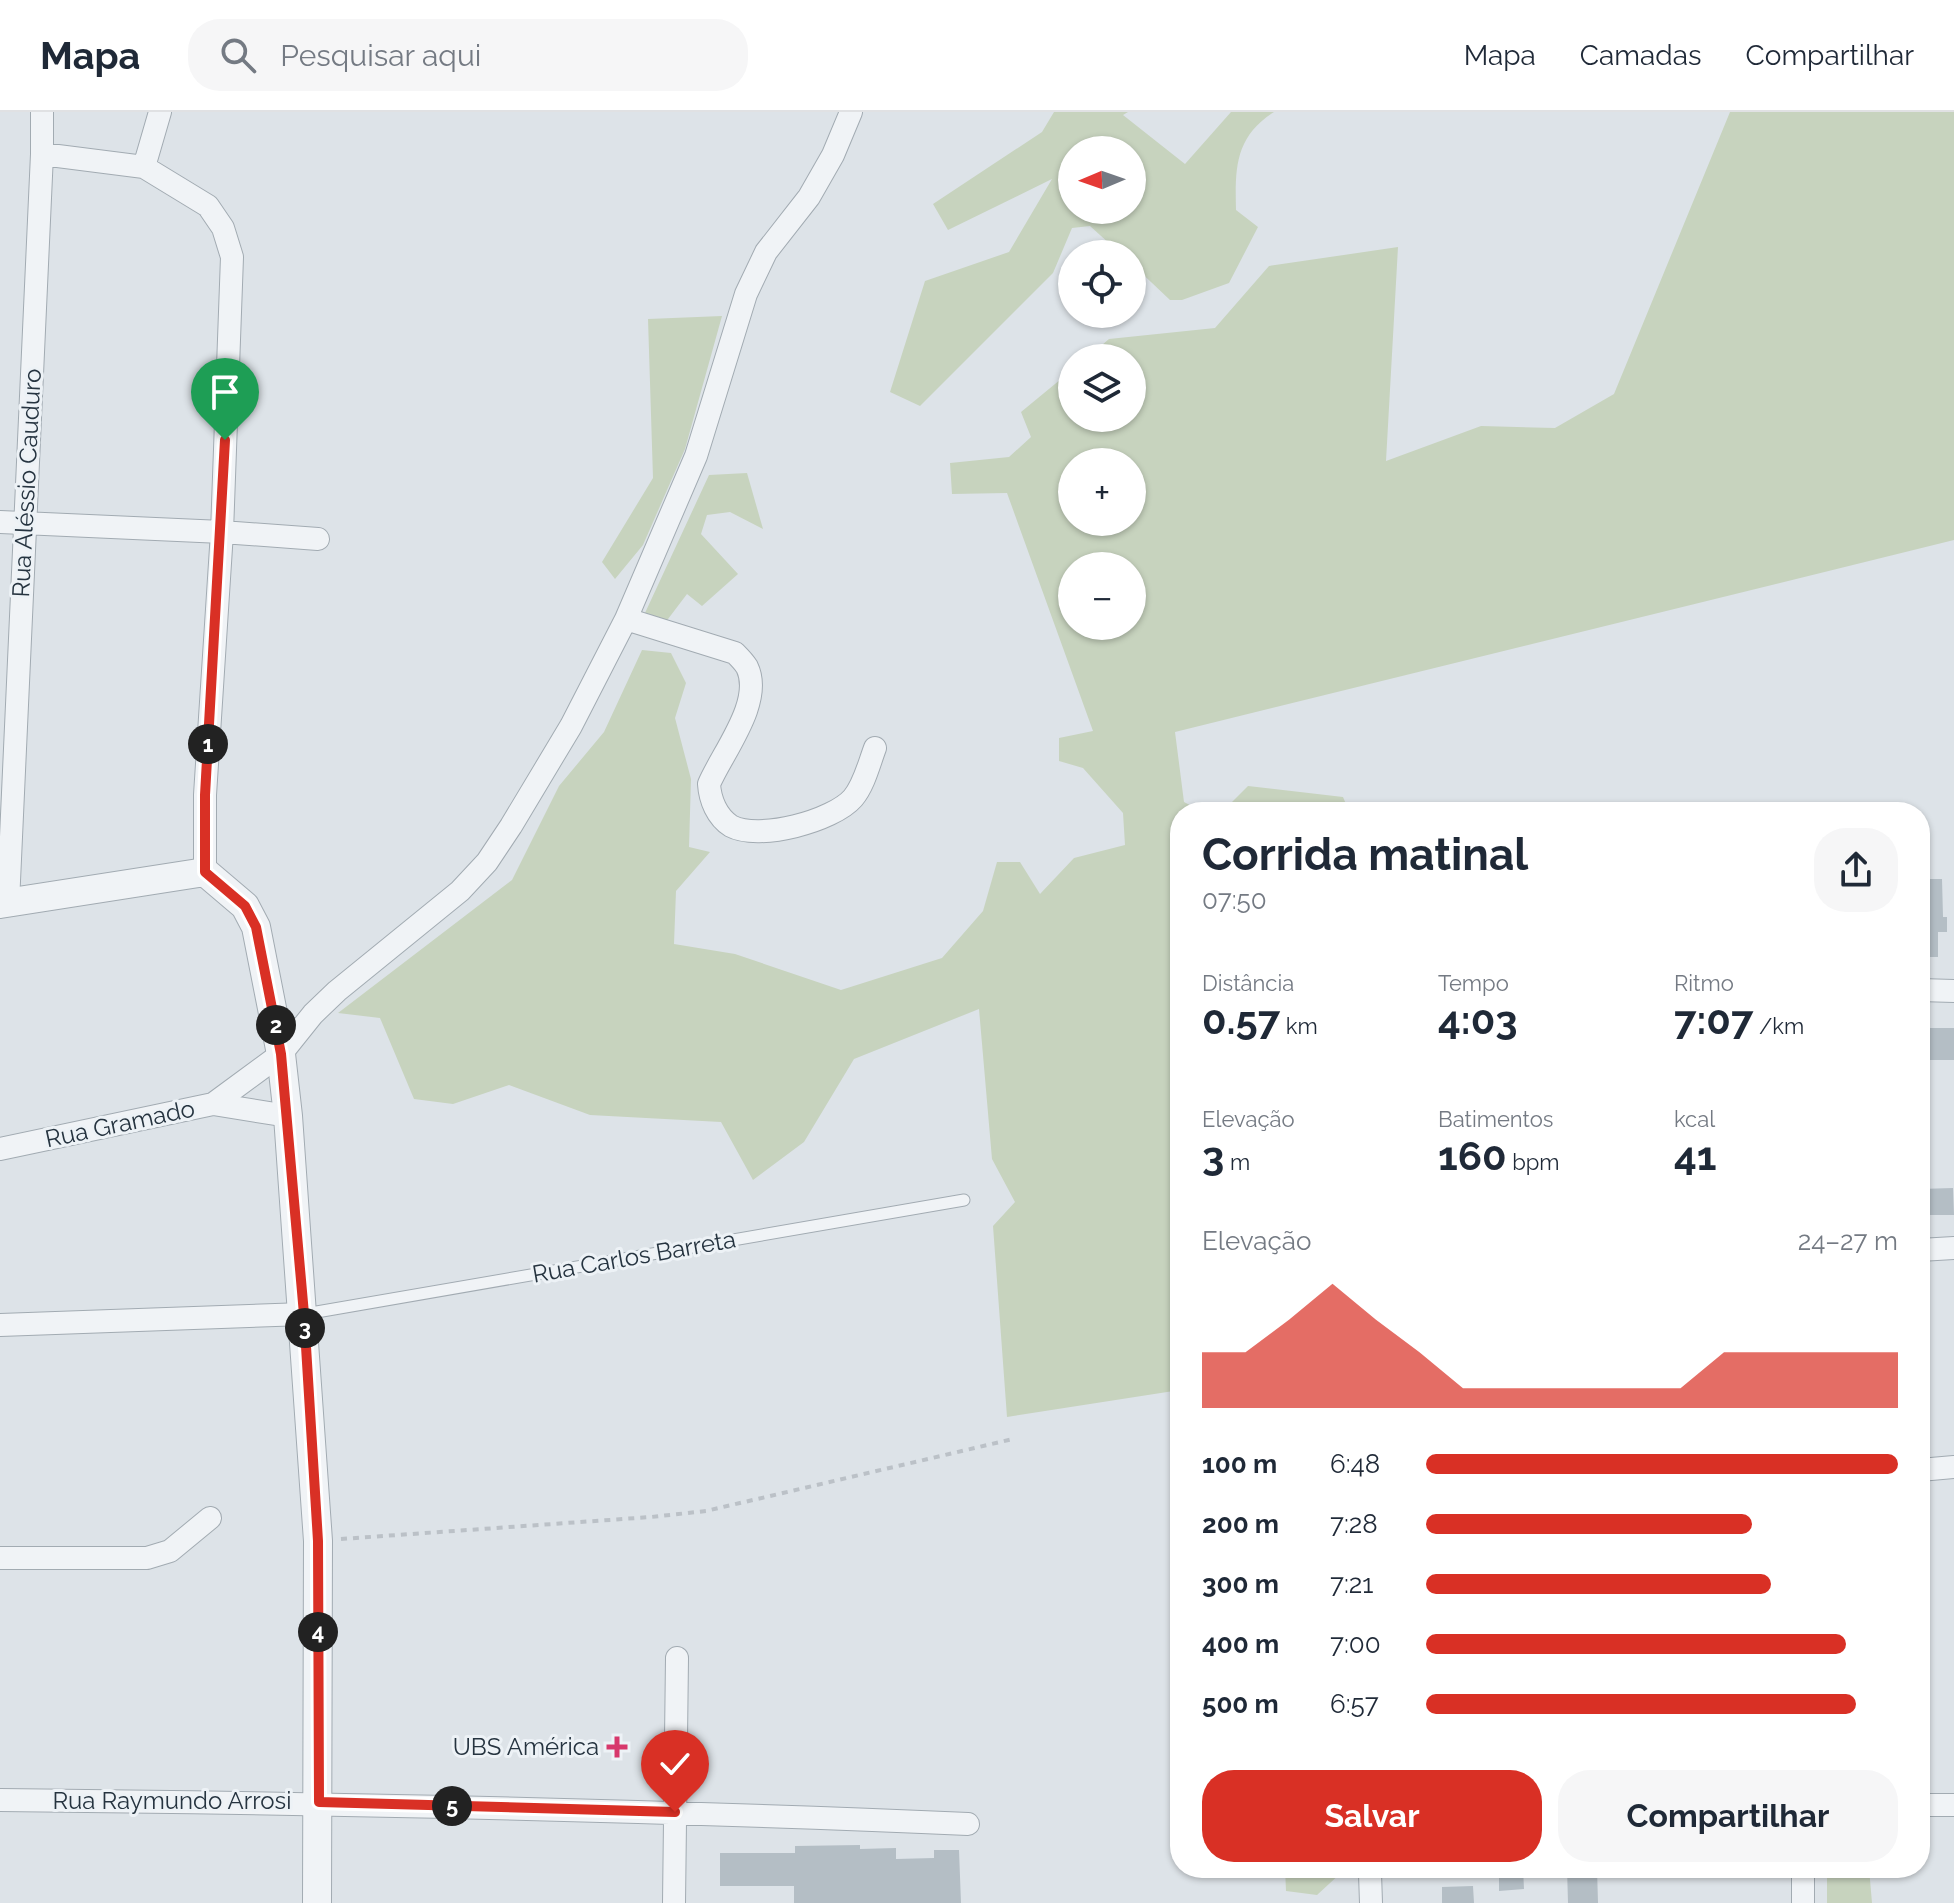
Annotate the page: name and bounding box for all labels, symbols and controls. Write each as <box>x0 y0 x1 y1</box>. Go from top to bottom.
search box <box>188 19 748 91</box>
text: Mapa <box>40 33 140 78</box>
icon: search <box>216 33 260 77</box>
text: Pesquisar aqui <box>280 38 481 73</box>
text: Mapa <box>1464 39 1536 72</box>
text: Camadas <box>1580 39 1702 72</box>
text: Compartilhar <box>1746 39 1914 72</box>
north arrow <box>1058 136 1146 224</box>
map controls <box>1058 136 1146 640</box>
button: locate <box>1058 240 1146 328</box>
button: layers <box>1058 344 1146 432</box>
pin <box>191 358 259 440</box>
street label: Rua Aléssio Cauduro <box>6 368 47 598</box>
icon: arrive <box>203 370 247 414</box>
button: + <box>1058 448 1146 536</box>
button: − <box>1058 552 1146 640</box>
pin: 1 <box>188 724 228 764</box>
text: 1 <box>203 731 213 757</box>
button: share <box>1814 828 1898 912</box>
text: Corrida matinal <box>1202 829 1528 880</box>
text: 07:50 <box>1202 885 1267 915</box>
text: Distância <box>1202 970 1294 996</box>
text: Tempo <box>1438 970 1509 996</box>
text: Ritmo <box>1674 970 1734 996</box>
text: 0.57 <box>1202 996 1280 1043</box>
text: 4:03 <box>1438 996 1518 1043</box>
text: 7:07 <box>1674 996 1753 1043</box>
pin: 2 <box>256 1005 296 1045</box>
text: 2 <box>270 1012 282 1038</box>
text: km <box>1280 1013 1318 1039</box>
text: /km <box>1753 1013 1804 1039</box>
street label: Rua Gramado <box>43 1094 197 1153</box>
text: Elevação <box>1202 1106 1295 1132</box>
text: Batimentos <box>1438 1106 1553 1132</box>
text: kcal <box>1674 1106 1715 1132</box>
text: 3 <box>1202 1132 1224 1179</box>
text: 160 <box>1438 1132 1507 1179</box>
text: 41 <box>1674 1132 1717 1179</box>
text: m <box>1224 1149 1250 1175</box>
text: bpm <box>1507 1149 1560 1175</box>
street label: Rua Carlos Barreta <box>530 1224 738 1289</box>
text: Elevação <box>1202 1226 1311 1256</box>
text: 24–27 m <box>1798 1226 1898 1256</box>
pin: 3 <box>285 1308 325 1348</box>
text: 3 <box>299 1315 311 1341</box>
text: 100 m <box>1202 1449 1277 1479</box>
text: 6:48 <box>1330 1449 1380 1479</box>
text: 200 m <box>1202 1509 1279 1539</box>
text: 7:28 <box>1330 1509 1378 1539</box>
text: 300 m <box>1202 1569 1279 1599</box>
text: 7:21 <box>1330 1569 1373 1599</box>
pin: 4 <box>298 1612 338 1652</box>
text: 4 <box>312 1619 324 1645</box>
text: 400 m <box>1202 1629 1279 1659</box>
text: 7:00 <box>1330 1629 1381 1659</box>
text: 500 m <box>1202 1689 1279 1719</box>
text: 6:57 <box>1330 1689 1379 1719</box>
pin <box>641 1730 709 1812</box>
place label: UBS América <box>453 1732 599 1761</box>
marker: UBS América <box>606 1736 628 1758</box>
icon: check <box>653 1742 697 1786</box>
button: Salvar <box>1202 1770 1542 1862</box>
button: Compartilhar <box>1558 1770 1898 1862</box>
street label: Rua Raymundo Arrosi <box>53 1786 291 1815</box>
pin: 5 <box>432 1786 472 1826</box>
text: 5 <box>446 1793 458 1819</box>

